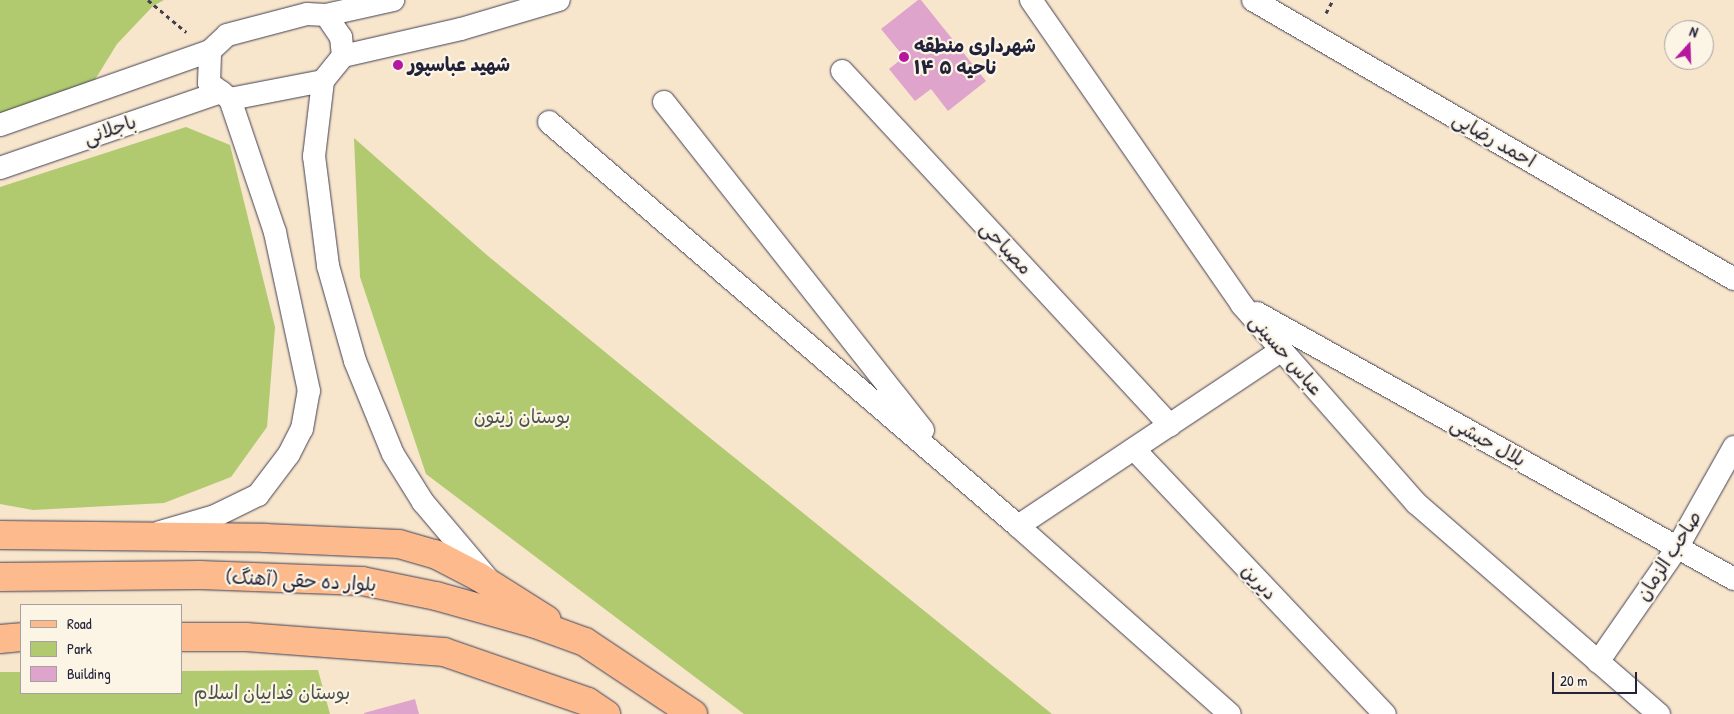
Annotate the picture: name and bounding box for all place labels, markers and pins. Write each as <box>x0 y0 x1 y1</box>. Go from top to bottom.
place label: شهرداری منطقه ۱۴ ناحیه ۵ <box>914 35 1036 79</box>
marker: شهرداری منطقه ۱۴ ناحیه ۵ <box>898 51 910 63</box>
place label: شهید عباسپور <box>408 54 510 76</box>
marker: شهید عباسپور <box>392 59 404 71</box>

